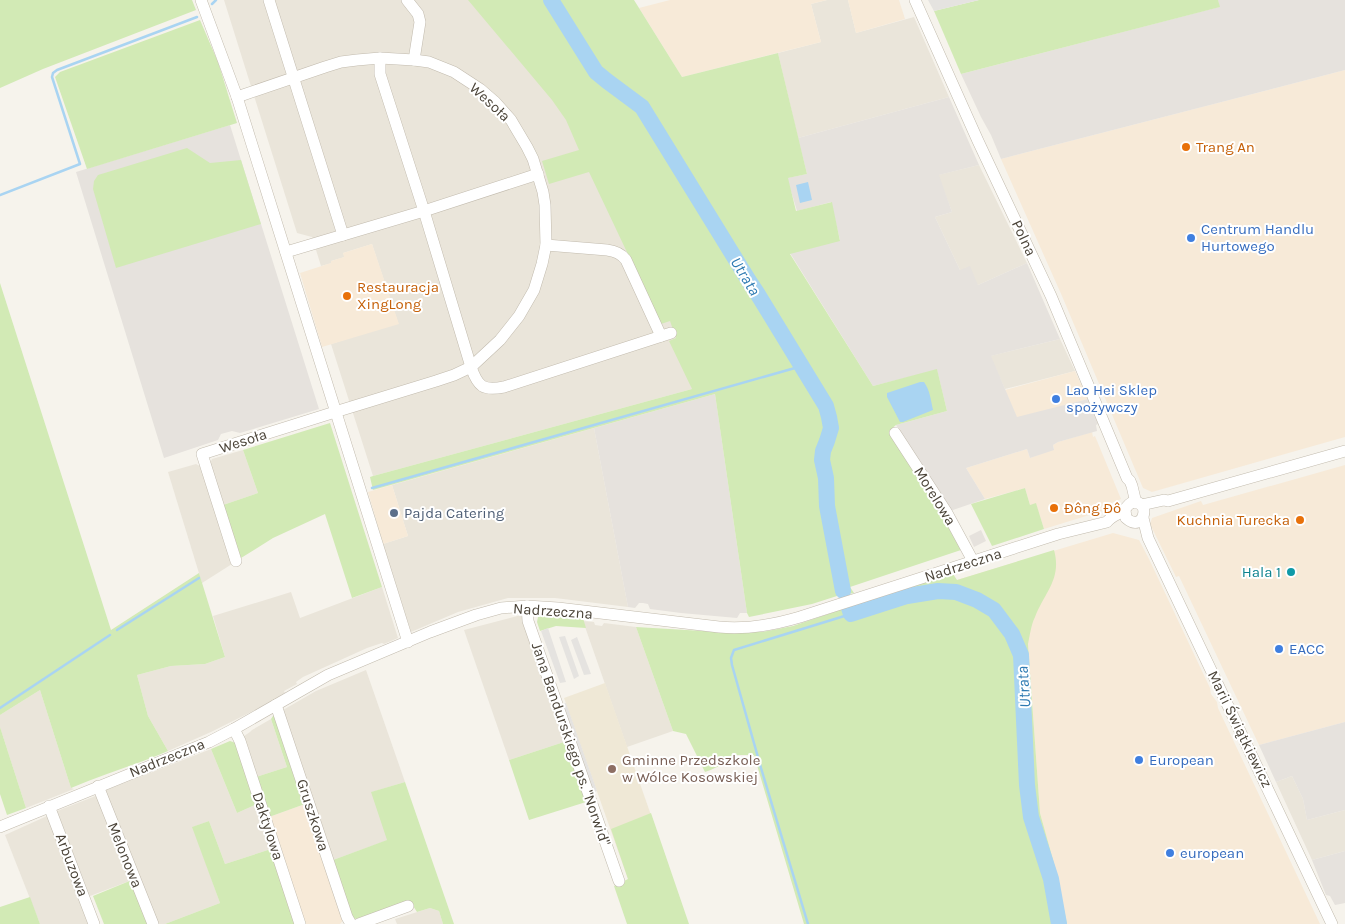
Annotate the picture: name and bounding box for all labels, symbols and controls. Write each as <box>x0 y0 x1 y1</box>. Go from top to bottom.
street label: Wesoła <box>466 79 514 125</box>
place label: Trang An <box>1196 138 1255 156</box>
marker: Trang An <box>1180 141 1192 153</box>
street label: Polna <box>1008 217 1040 259</box>
place label: Centrum Handlu Hurtowego <box>1201 220 1314 255</box>
marker: Centrum Handlu Hurtowego <box>1185 232 1197 244</box>
water label: Utrata <box>727 253 764 299</box>
place label: Restauracja XingLong <box>357 278 439 313</box>
marker: Restauracja XingLong <box>341 290 353 302</box>
place label: Lao Hei Sklep spożywczy <box>1066 381 1157 416</box>
marker: Lao Hei Sklep spożywczy <box>1050 393 1062 405</box>
street label: Wesoła <box>217 425 269 457</box>
street label: Morelowa <box>910 463 960 529</box>
place label: Đông Đô <box>1064 499 1121 517</box>
marker: Đông Đô <box>1048 502 1060 514</box>
place label: Pajda Catering <box>404 504 505 522</box>
marker: Pajda Catering <box>388 507 400 519</box>
place label: Kuchnia Turecka <box>1177 511 1290 529</box>
marker: Kuchnia Turecka <box>1294 514 1306 526</box>
street label: Nadrzeczna <box>922 544 1004 586</box>
place label: Hala 1 <box>1242 563 1281 581</box>
marker: Hala 1 <box>1285 566 1297 578</box>
street label: Nadrzeczna <box>513 599 593 623</box>
street label: Jana Bandurskiego ps. "Norwid" <box>528 640 614 849</box>
place label: EACC <box>1289 640 1324 658</box>
marker: EACC <box>1273 643 1285 655</box>
water label: Utrata <box>1013 665 1034 709</box>
street label: Marii Świątkiewicz <box>1204 668 1276 790</box>
street label: Nadrzeczna <box>127 735 207 781</box>
place label: Gminne Przedszkole w Wólce Kosowskiej <box>622 751 761 786</box>
place label: European <box>1149 751 1214 769</box>
marker: European <box>1133 754 1145 766</box>
marker: Gminne Przedszkole w Wólce Kosowskiej <box>606 763 618 775</box>
street label: Gruszkowa <box>293 777 333 853</box>
street label: Daktylowa <box>249 790 287 862</box>
street label: Melonowa <box>104 820 146 890</box>
street label: Arbuzowa <box>52 831 92 899</box>
place label: european <box>1180 844 1244 862</box>
marker: european <box>1164 847 1176 859</box>

